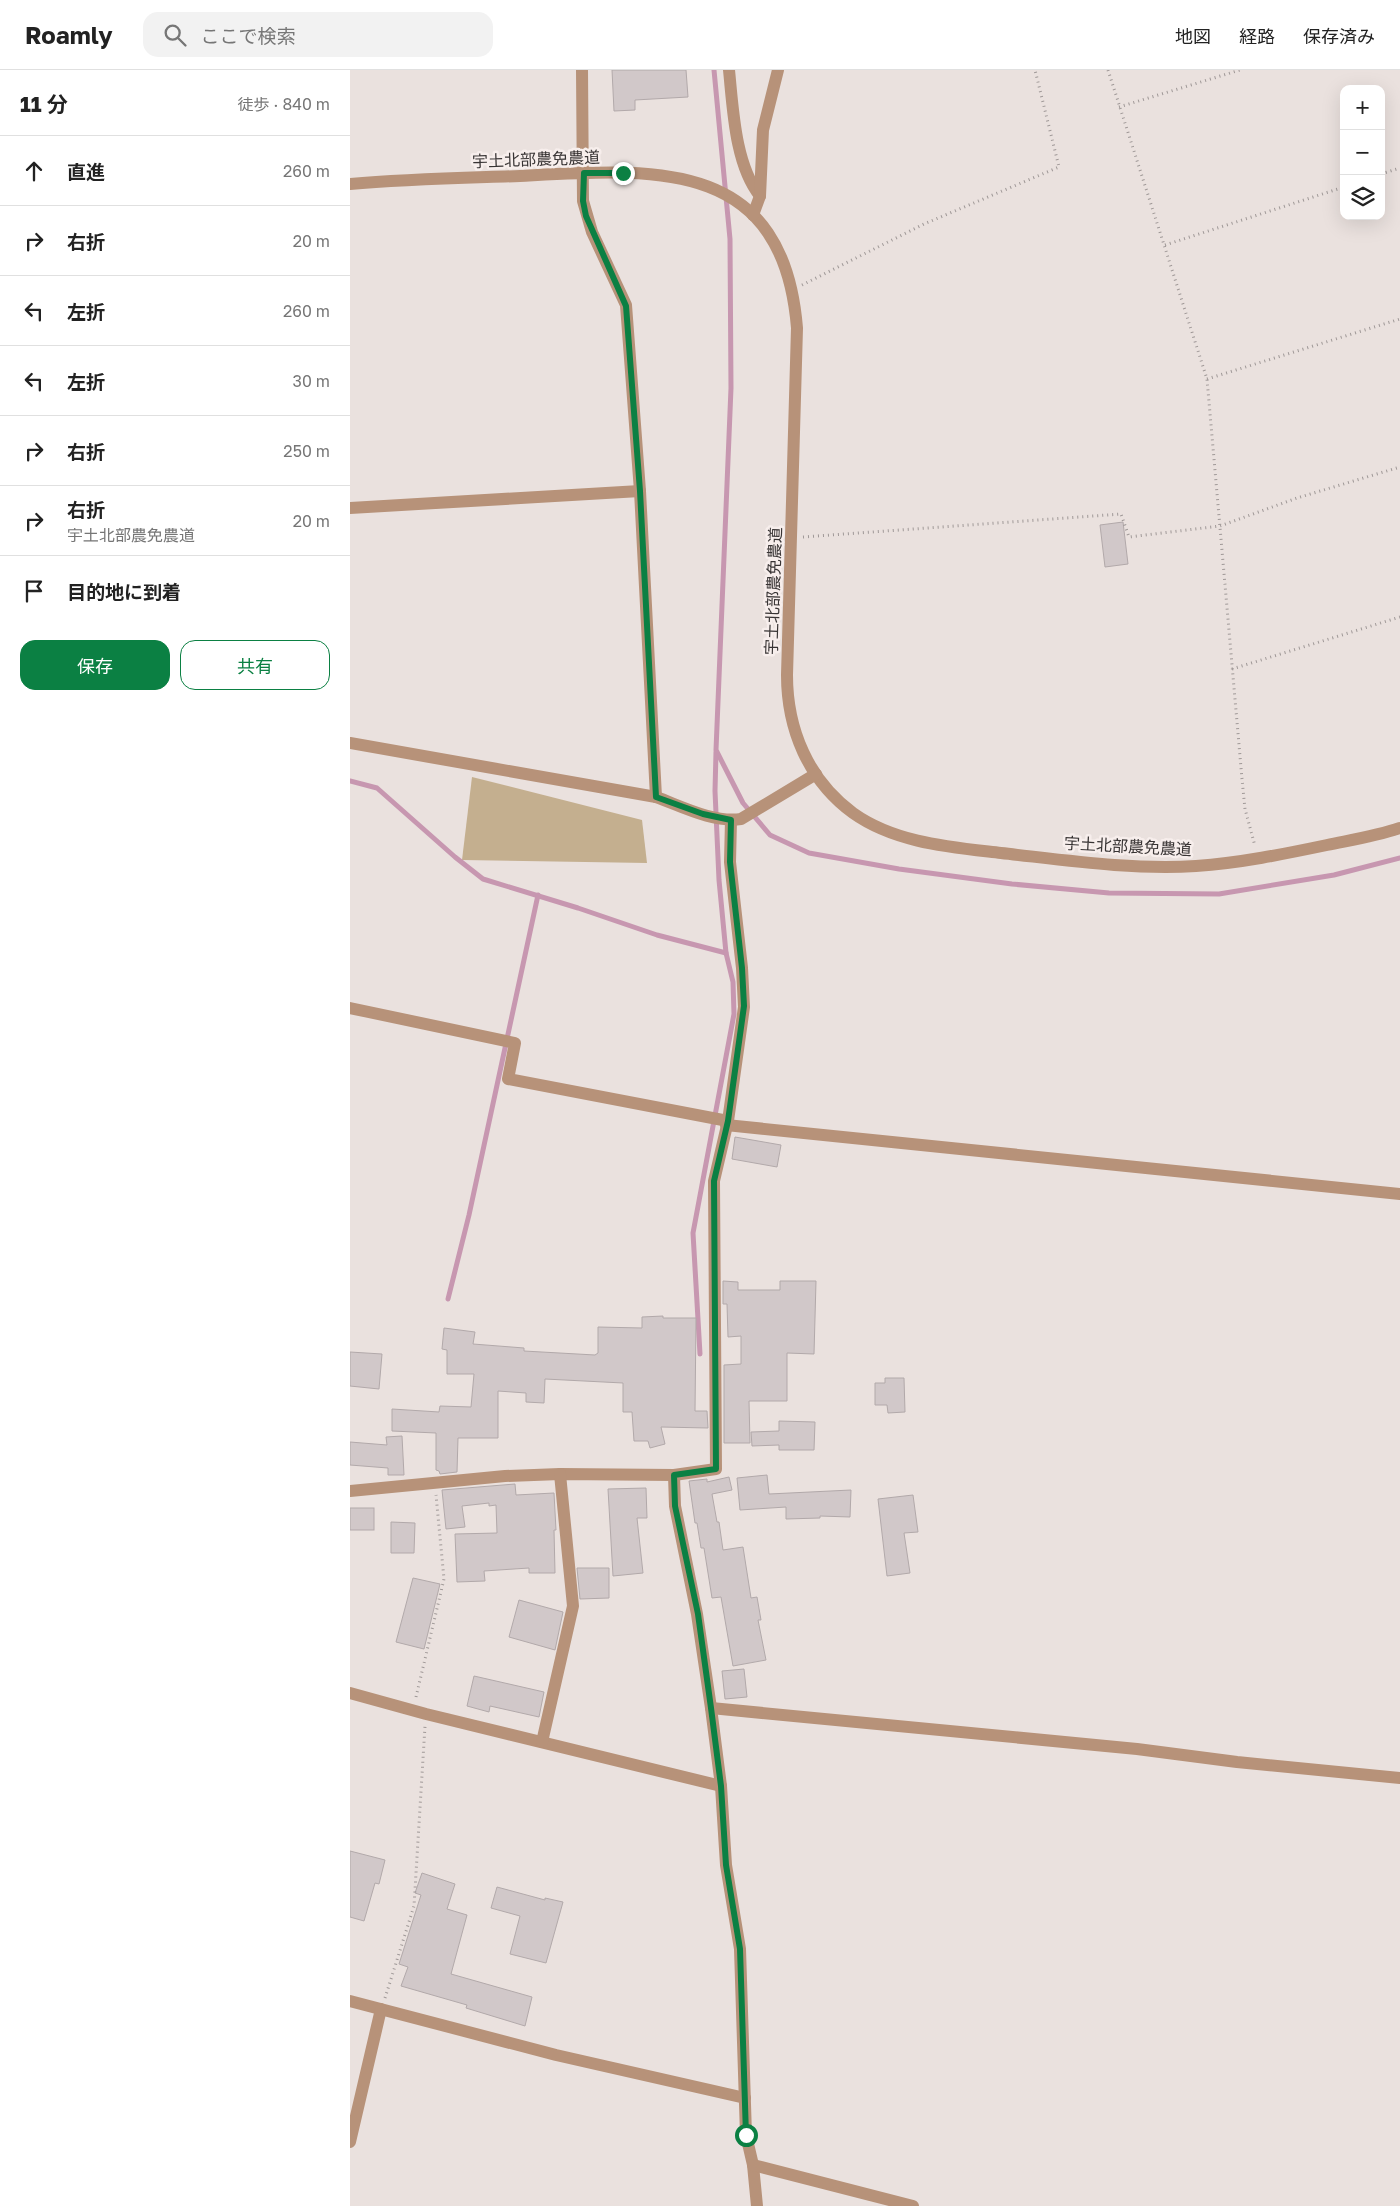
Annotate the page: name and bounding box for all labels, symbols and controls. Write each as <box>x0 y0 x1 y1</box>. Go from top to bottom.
search box <box>143 12 493 57</box>
text: Roamly <box>25 20 113 49</box>
icon: search <box>161 21 189 49</box>
text: ここで検索 <box>201 24 296 47</box>
text: 地図 <box>1175 25 1211 47</box>
text: 経路 <box>1239 25 1275 47</box>
text: 保存済み <box>1303 25 1375 47</box>
map controls <box>1340 85 1385 220</box>
button: + <box>1340 85 1385 130</box>
text: 11 分 <box>20 91 68 117</box>
text: 徒歩 · 840 m <box>238 94 330 114</box>
button: − <box>1340 130 1385 175</box>
street label: 宇土北部農免農道 <box>472 147 600 171</box>
icon: ahead <box>20 157 48 185</box>
text: 直進 <box>67 160 105 183</box>
text: 260 m <box>283 161 330 181</box>
route end <box>612 162 635 185</box>
button: layers <box>1340 175 1385 220</box>
icon: right <box>20 227 48 255</box>
text: 右折 <box>67 230 105 253</box>
text: 20 m <box>293 231 330 251</box>
icon: left <box>20 297 48 325</box>
text: 左折 <box>67 300 105 323</box>
text: 260 m <box>283 301 330 321</box>
icon: left <box>20 367 48 395</box>
text: 左折 <box>67 370 105 393</box>
text: 30 m <box>293 371 330 391</box>
icon: right <box>20 437 48 465</box>
text: 右折 <box>67 440 105 463</box>
text: 250 m <box>283 441 330 461</box>
text: 右折 <box>67 498 105 521</box>
icon: right <box>20 507 48 535</box>
text: 20 m <box>293 511 330 531</box>
text: 宇土北部農免農道 <box>67 525 195 545</box>
street label: 宇土北部農免農道 <box>761 527 785 655</box>
icon: arrive <box>20 577 48 605</box>
text: 目的地に到着 <box>67 580 181 603</box>
button: 保存 <box>20 640 170 690</box>
button: 共有 <box>180 640 330 690</box>
street label: 宇土北部農免農道 <box>1064 833 1192 859</box>
route start <box>735 2124 758 2147</box>

